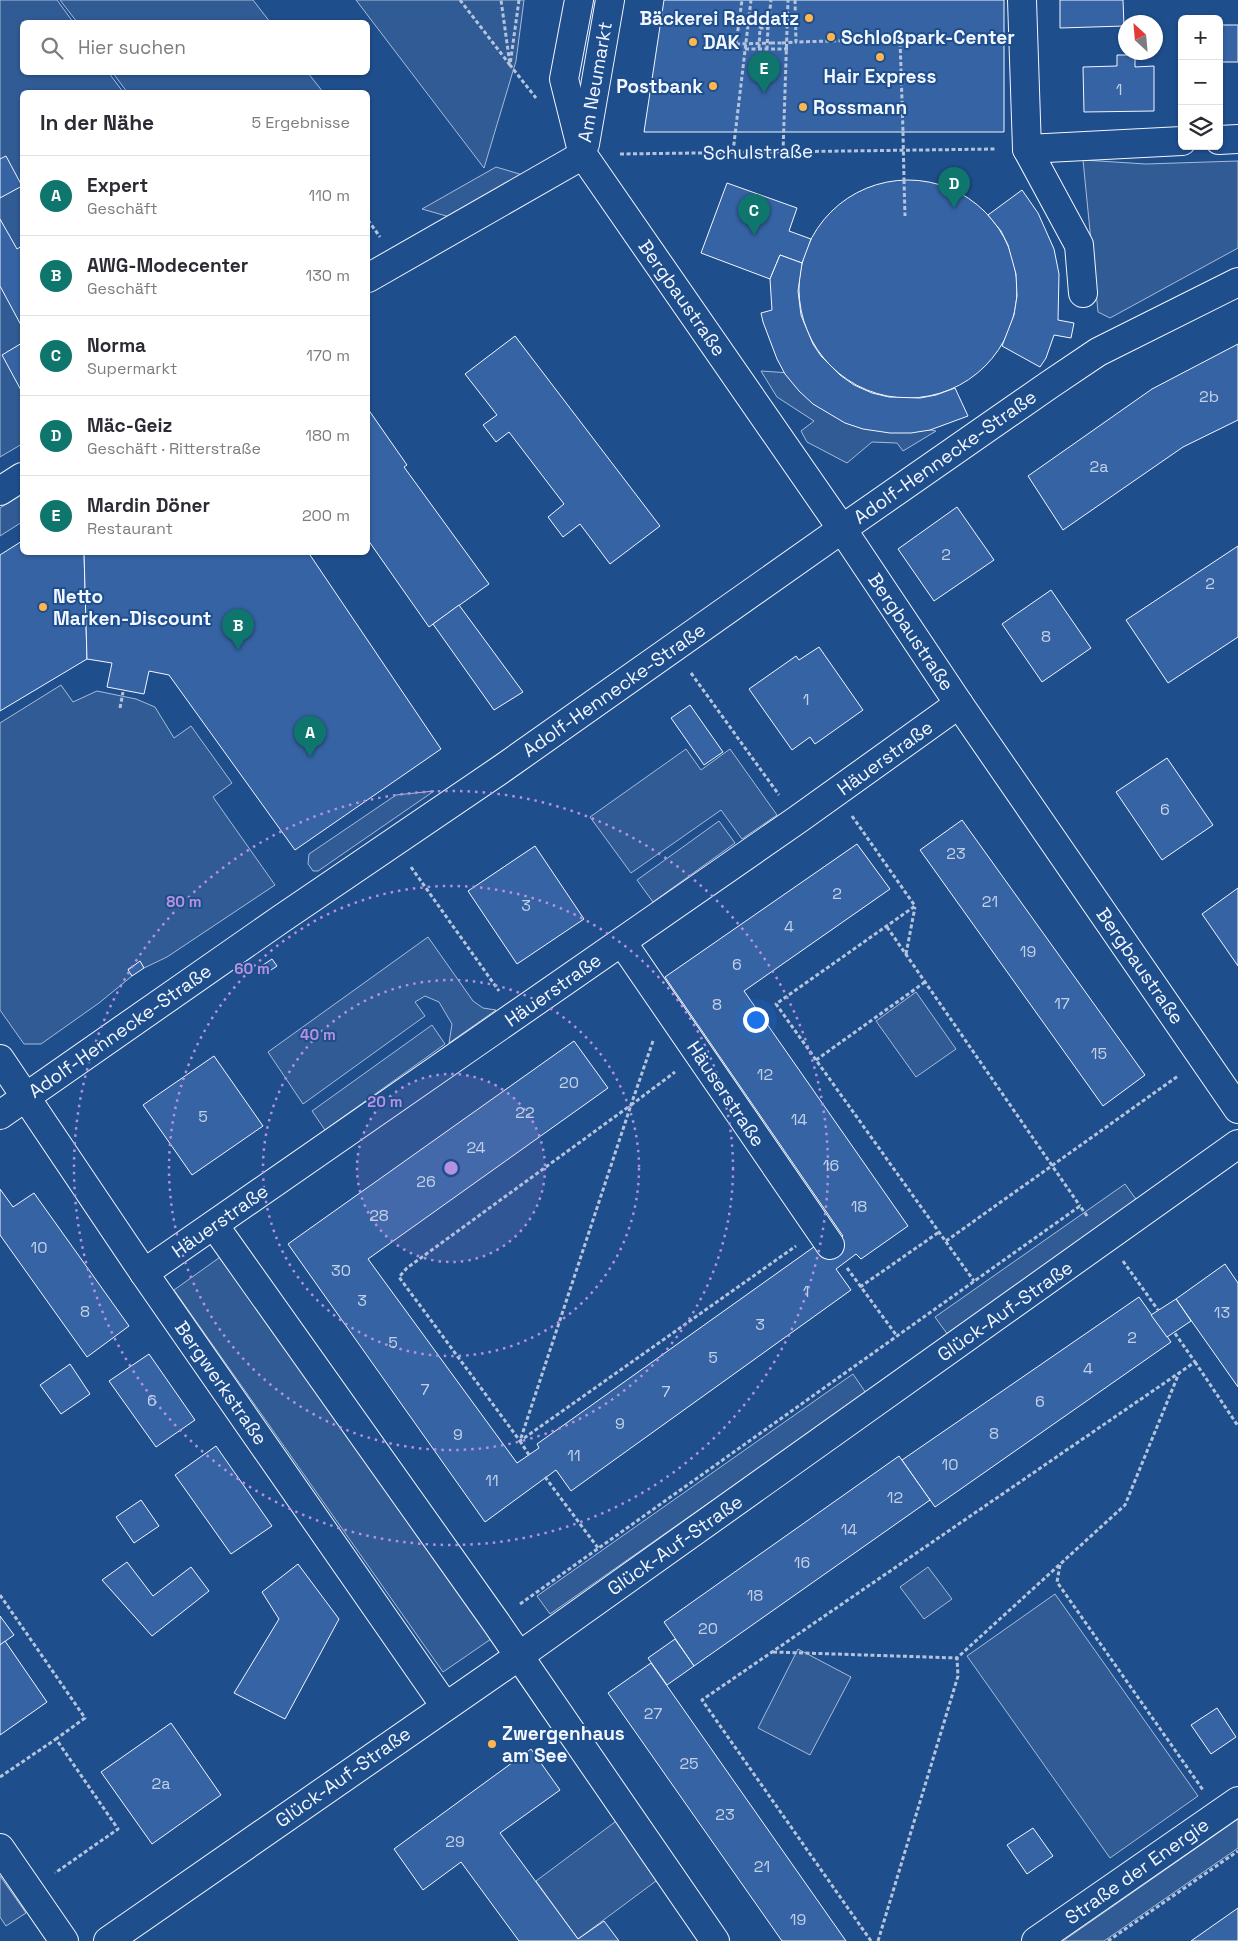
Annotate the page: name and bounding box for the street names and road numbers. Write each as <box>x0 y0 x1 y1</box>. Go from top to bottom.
street label: Am Neumarkt <box>572 20 618 144</box>
street label: Schulstraße <box>703 139 813 165</box>
street label: Bergbaustraße <box>633 235 731 361</box>
street label: Adolf-Hennecke-Straße <box>849 384 1041 530</box>
street label: Bergbaustraße <box>862 568 960 696</box>
street label: Adolf-Hennecke-Straße <box>518 617 710 763</box>
street label: Häuerstraße <box>832 715 938 801</box>
street label: Bergbaustraße <box>1091 903 1189 1029</box>
street label: Häuerstraße <box>500 948 606 1032</box>
street label: Adolf-Hennecke-Straße <box>24 958 216 1104</box>
street label: Häuserstraße <box>681 1036 771 1152</box>
street label: Häuerstraße <box>167 1179 273 1263</box>
street label: Glück-Auf-Straße <box>932 1255 1078 1367</box>
street label: Bergwerkstraße <box>169 1316 273 1450</box>
street label: Glück-Auf-Straße <box>602 1489 748 1601</box>
street label: Glück-Auf-Straße <box>270 1721 416 1833</box>
street label: Straße der Energie <box>1060 1812 1214 1930</box>

